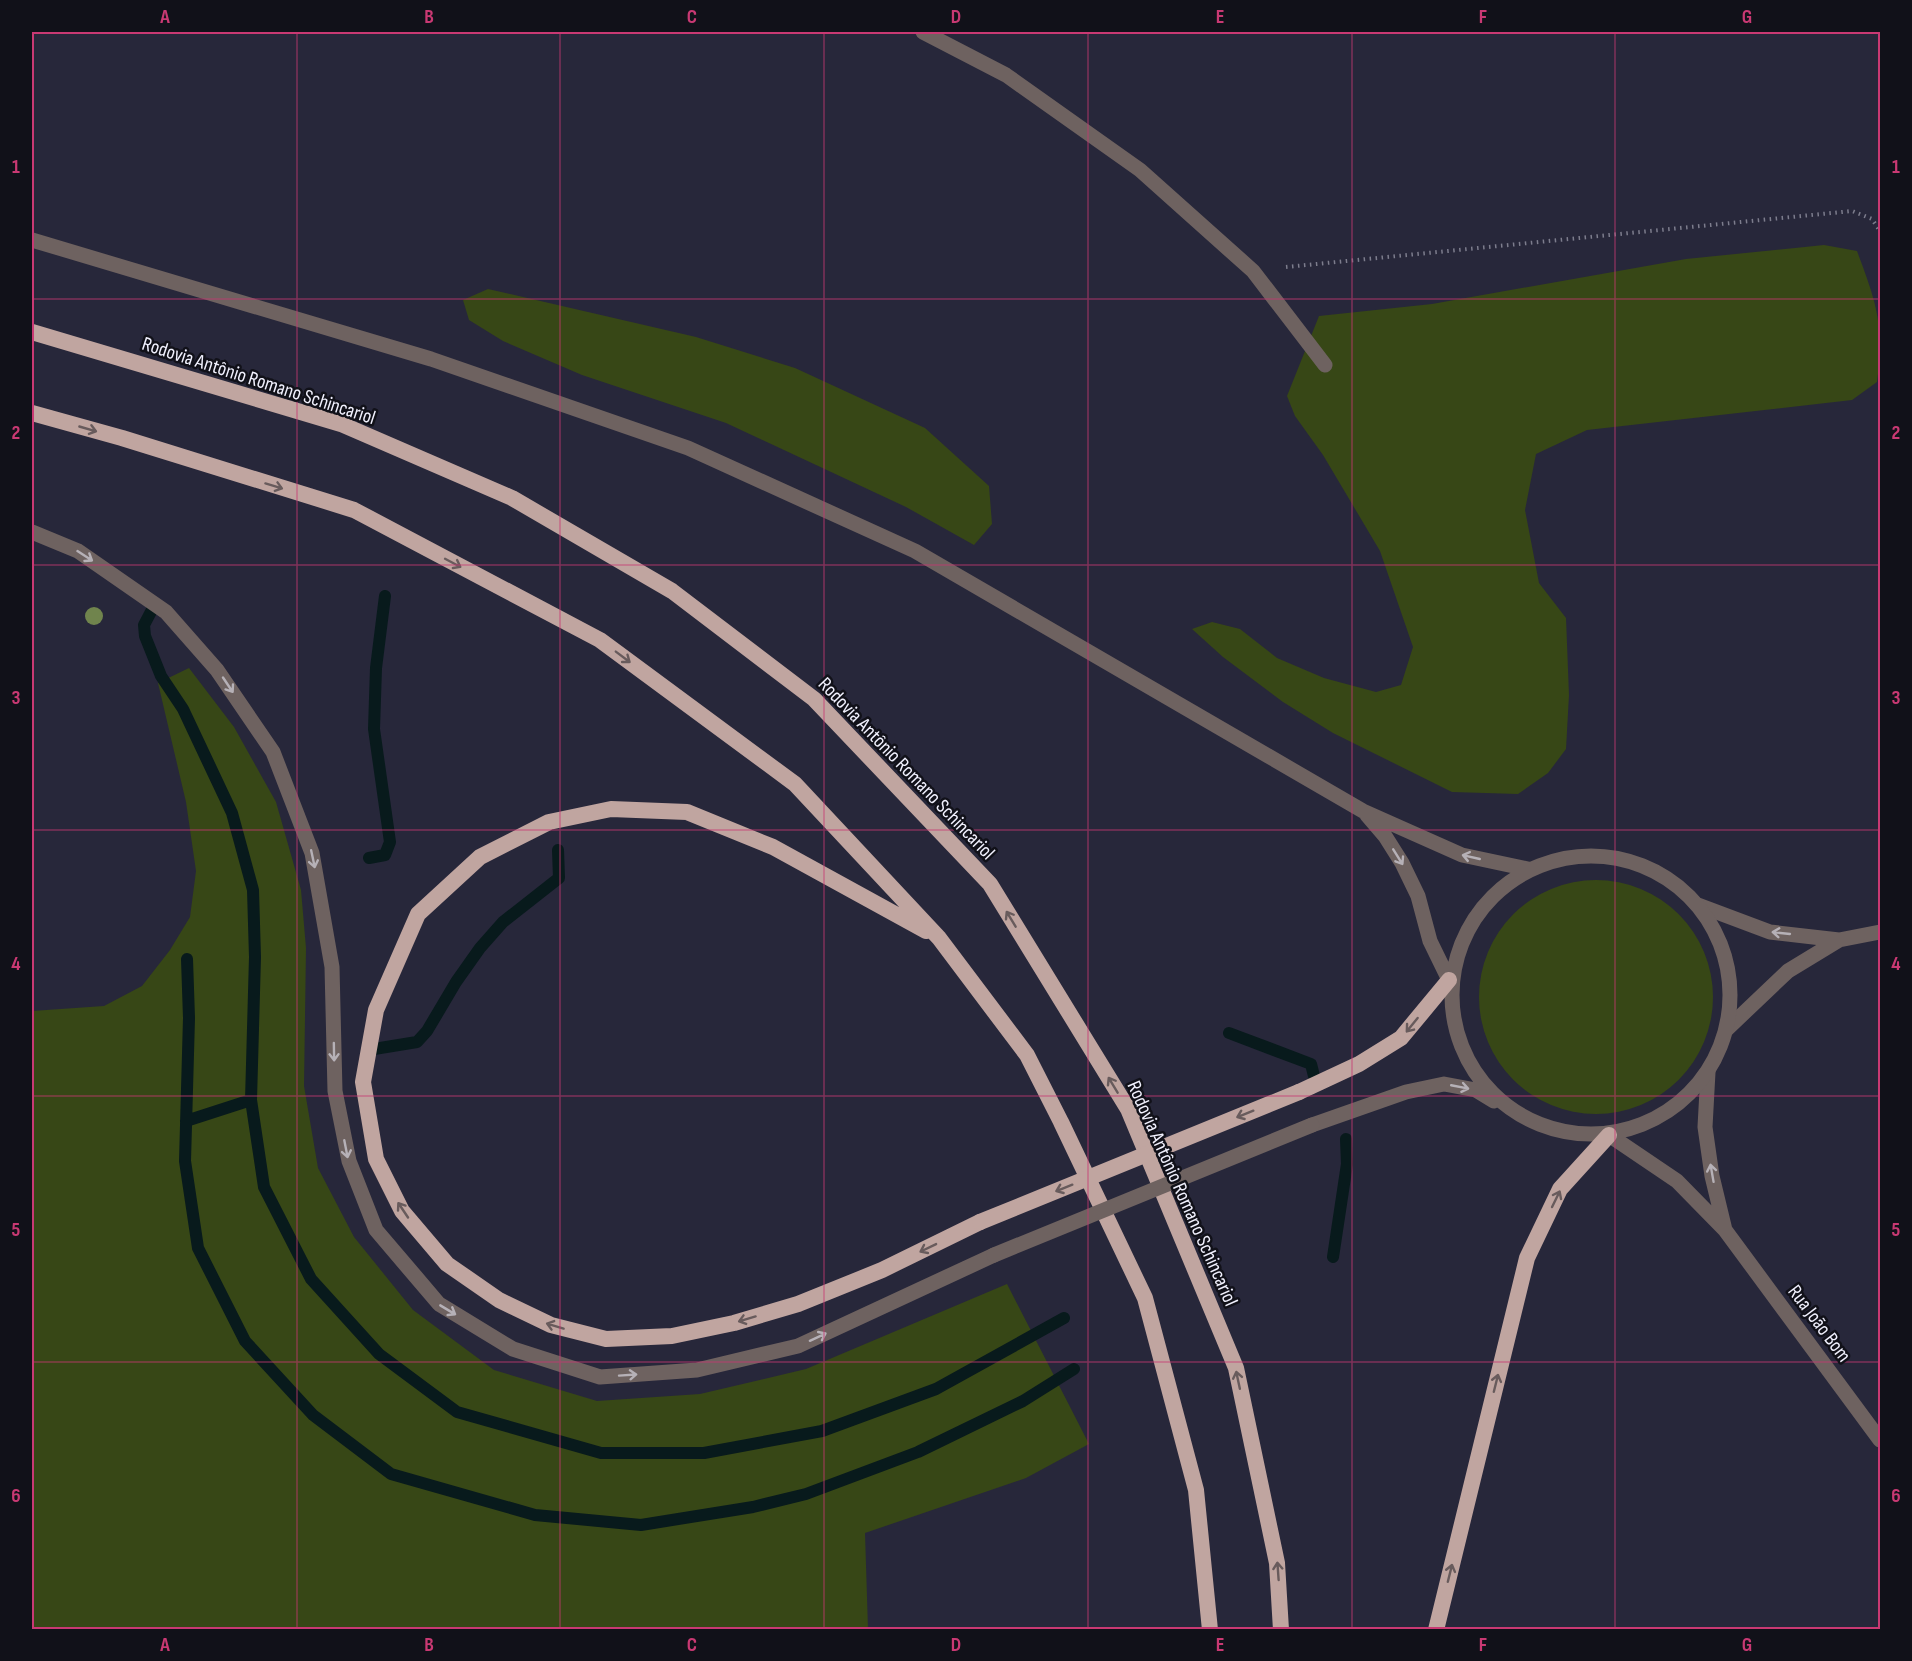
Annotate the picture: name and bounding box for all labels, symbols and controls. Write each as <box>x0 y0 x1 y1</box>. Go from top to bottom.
text: A <box>159 5 170 29</box>
text: B <box>424 5 434 29</box>
text: C <box>687 5 697 29</box>
text: D <box>951 5 961 29</box>
text: E <box>1216 5 1224 29</box>
text: F <box>1479 5 1487 29</box>
text: G <box>1742 5 1752 29</box>
text: 1 <box>12 155 20 179</box>
text: 1 <box>1892 155 1900 179</box>
street label: Rodovia Antônio Romano Schincariol <box>139 332 378 430</box>
text: 2 <box>12 421 20 445</box>
text: 2 <box>1892 421 1900 445</box>
one-way arrow <box>78 424 97 435</box>
one-way arrow <box>264 481 283 492</box>
one-way arrow <box>76 550 92 562</box>
one-way arrow <box>443 557 461 569</box>
one-way arrow <box>615 650 631 663</box>
street label: Rodovia Antônio Romano Schincariol <box>813 673 1000 865</box>
one-way arrow <box>222 677 234 693</box>
text: 3 <box>12 686 21 710</box>
text: 3 <box>1892 686 1901 710</box>
one-way arrow <box>1393 848 1405 865</box>
one-way arrow <box>308 849 319 868</box>
one-way arrow <box>1462 850 1481 862</box>
one-way arrow <box>1005 911 1017 928</box>
one-way arrow <box>1771 928 1791 939</box>
text: 4 <box>11 952 21 976</box>
text: 4 <box>1891 952 1901 976</box>
one-way arrow <box>1406 1017 1419 1033</box>
one-way arrow <box>328 1042 339 1062</box>
one-way arrow <box>1107 1077 1119 1094</box>
street label: Rodovia Antônio Romano Schincariol <box>1122 1077 1243 1310</box>
one-way arrow <box>1450 1082 1470 1093</box>
one-way arrow <box>1236 1109 1254 1120</box>
one-way arrow <box>341 1138 352 1158</box>
one-way arrow <box>1707 1164 1718 1183</box>
one-way arrow <box>1055 1183 1074 1194</box>
one-way arrow <box>1550 1190 1562 1208</box>
one-way arrow <box>397 1202 409 1219</box>
text: 5 <box>12 1218 21 1242</box>
text: 5 <box>1892 1218 1901 1242</box>
one-way arrow <box>919 1242 937 1254</box>
street label: Rua João Bom <box>1783 1280 1856 1367</box>
one-way arrow <box>439 1304 456 1316</box>
one-way arrow <box>738 1314 757 1325</box>
one-way arrow <box>546 1320 565 1331</box>
one-way arrow <box>809 1331 827 1343</box>
one-way arrow <box>618 1369 637 1380</box>
one-way arrow <box>1232 1371 1244 1390</box>
one-way arrow <box>1491 1374 1503 1393</box>
text: 6 <box>11 1484 21 1508</box>
text: 6 <box>1891 1484 1901 1508</box>
one-way arrow <box>1272 1562 1283 1582</box>
one-way arrow <box>1445 1563 1457 1582</box>
text: A <box>159 1633 170 1657</box>
text: B <box>424 1633 434 1657</box>
text: C <box>687 1633 697 1657</box>
text: D <box>951 1633 961 1657</box>
text: E <box>1216 1633 1224 1657</box>
text: F <box>1479 1633 1487 1657</box>
text: G <box>1742 1633 1752 1657</box>

